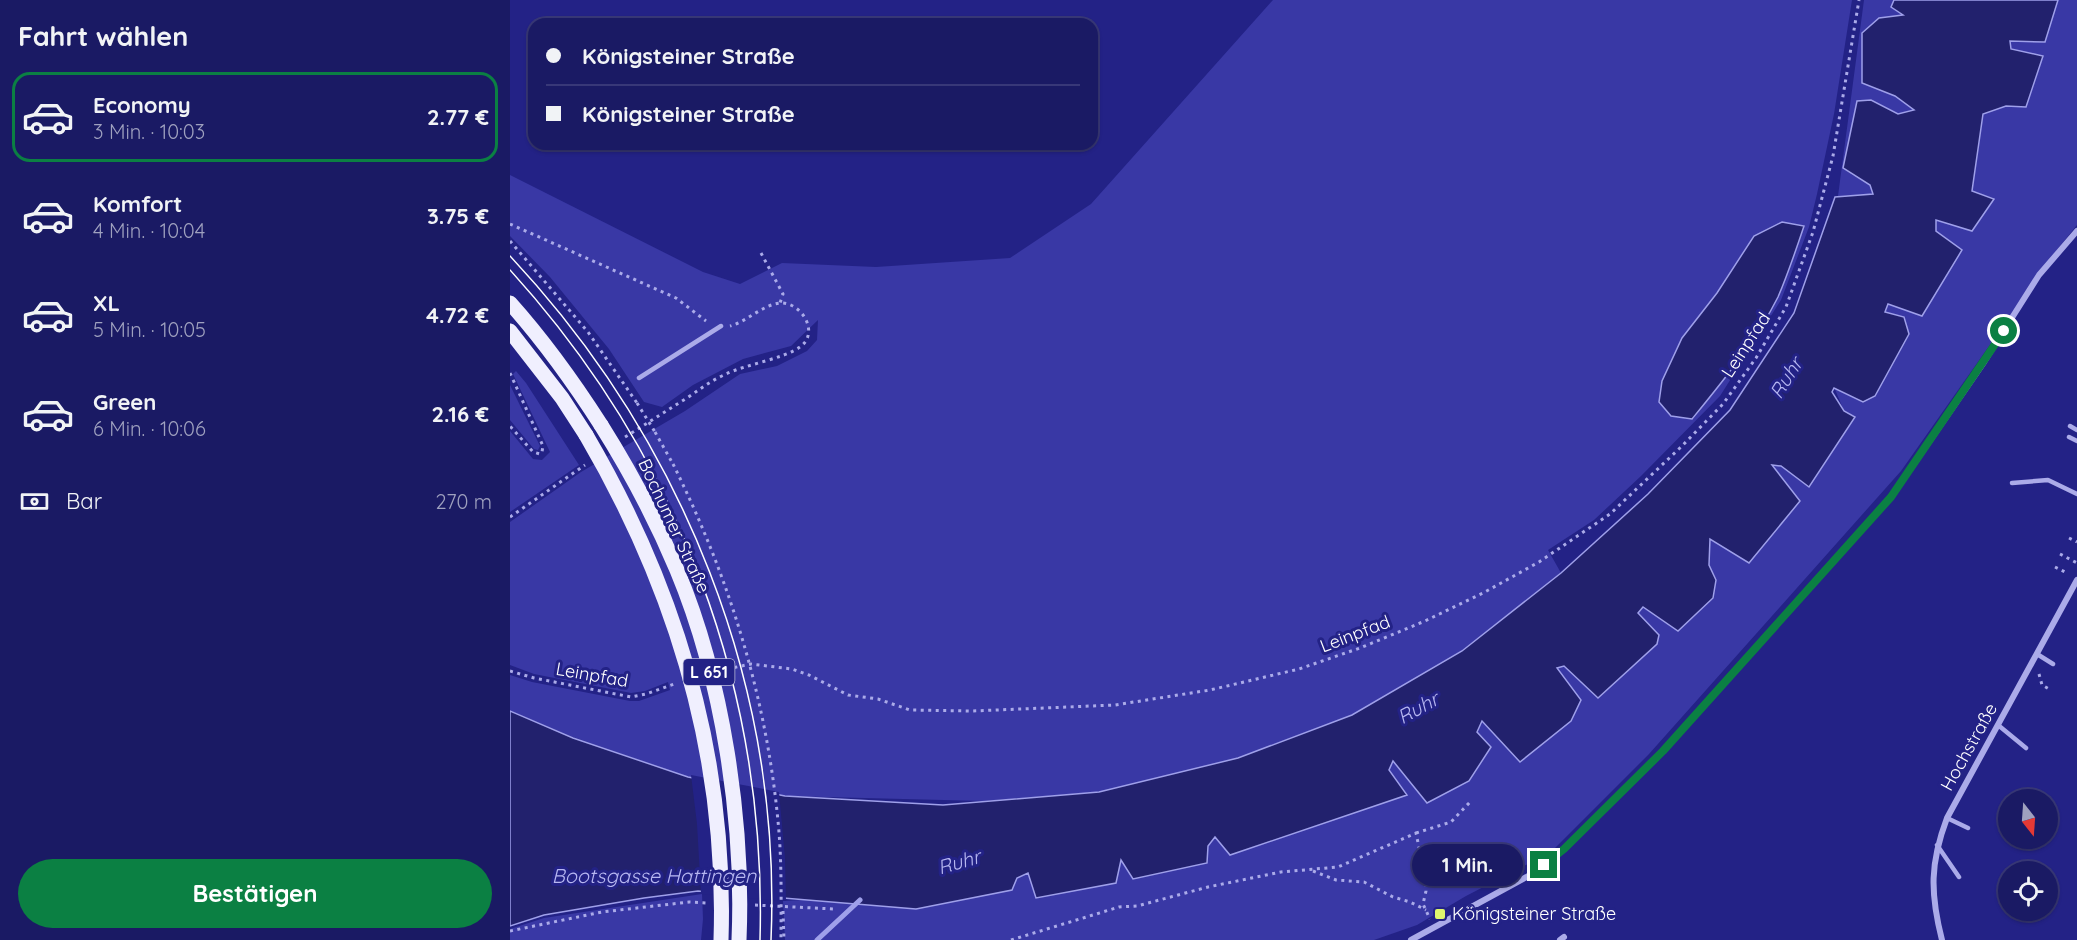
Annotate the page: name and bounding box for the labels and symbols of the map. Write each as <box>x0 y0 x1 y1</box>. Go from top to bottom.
street label: Leinpfad <box>1716 308 1775 382</box>
route start <box>1990 317 2017 344</box>
water label: Ruhr <box>1763 351 1809 403</box>
street label: Bochumer Straße <box>633 455 716 597</box>
street label: Leinpfad <box>1317 610 1393 657</box>
street label: Leinpfad <box>554 657 630 692</box>
road number: L 651 <box>684 659 734 685</box>
water label: Ruhr <box>1393 685 1445 729</box>
street label: Hochstraße <box>1935 699 2002 795</box>
north arrow <box>1998 789 2058 849</box>
water label: Ruhr <box>934 843 985 880</box>
callout: 1 Min. <box>1412 844 1523 886</box>
route end <box>1530 851 1557 878</box>
water label: Bootsgasse Hattingen <box>552 863 757 888</box>
place label: Königsteiner Straße <box>1452 902 1616 925</box>
marker: Königsteiner Straße <box>1433 907 1447 921</box>

